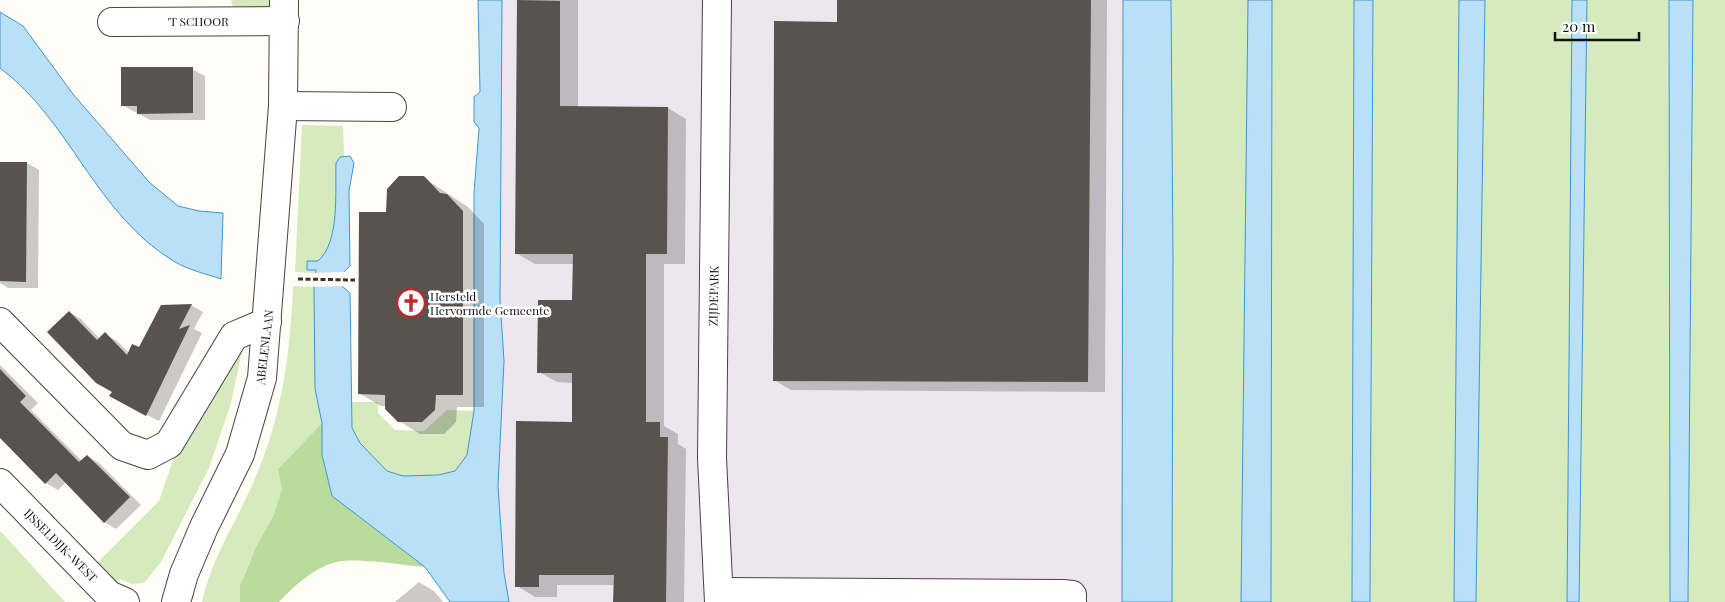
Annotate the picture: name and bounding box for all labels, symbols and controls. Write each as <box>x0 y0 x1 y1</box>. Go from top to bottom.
scale bar <box>1555 10 1639 42</box>
street label: 'T SCHOOR <box>167 13 229 29</box>
text: 20 m <box>1562 16 1596 36</box>
street label: ZIJDEPARK <box>704 265 722 326</box>
church icon: Hersteld Hervormde Gemeente <box>396 288 426 318</box>
place label: Hersteld Hervormde Gemeente <box>430 288 549 318</box>
street label: ABELENLAAN <box>251 308 277 386</box>
street label: IJSSELDIJK-WEST <box>21 505 102 586</box>

